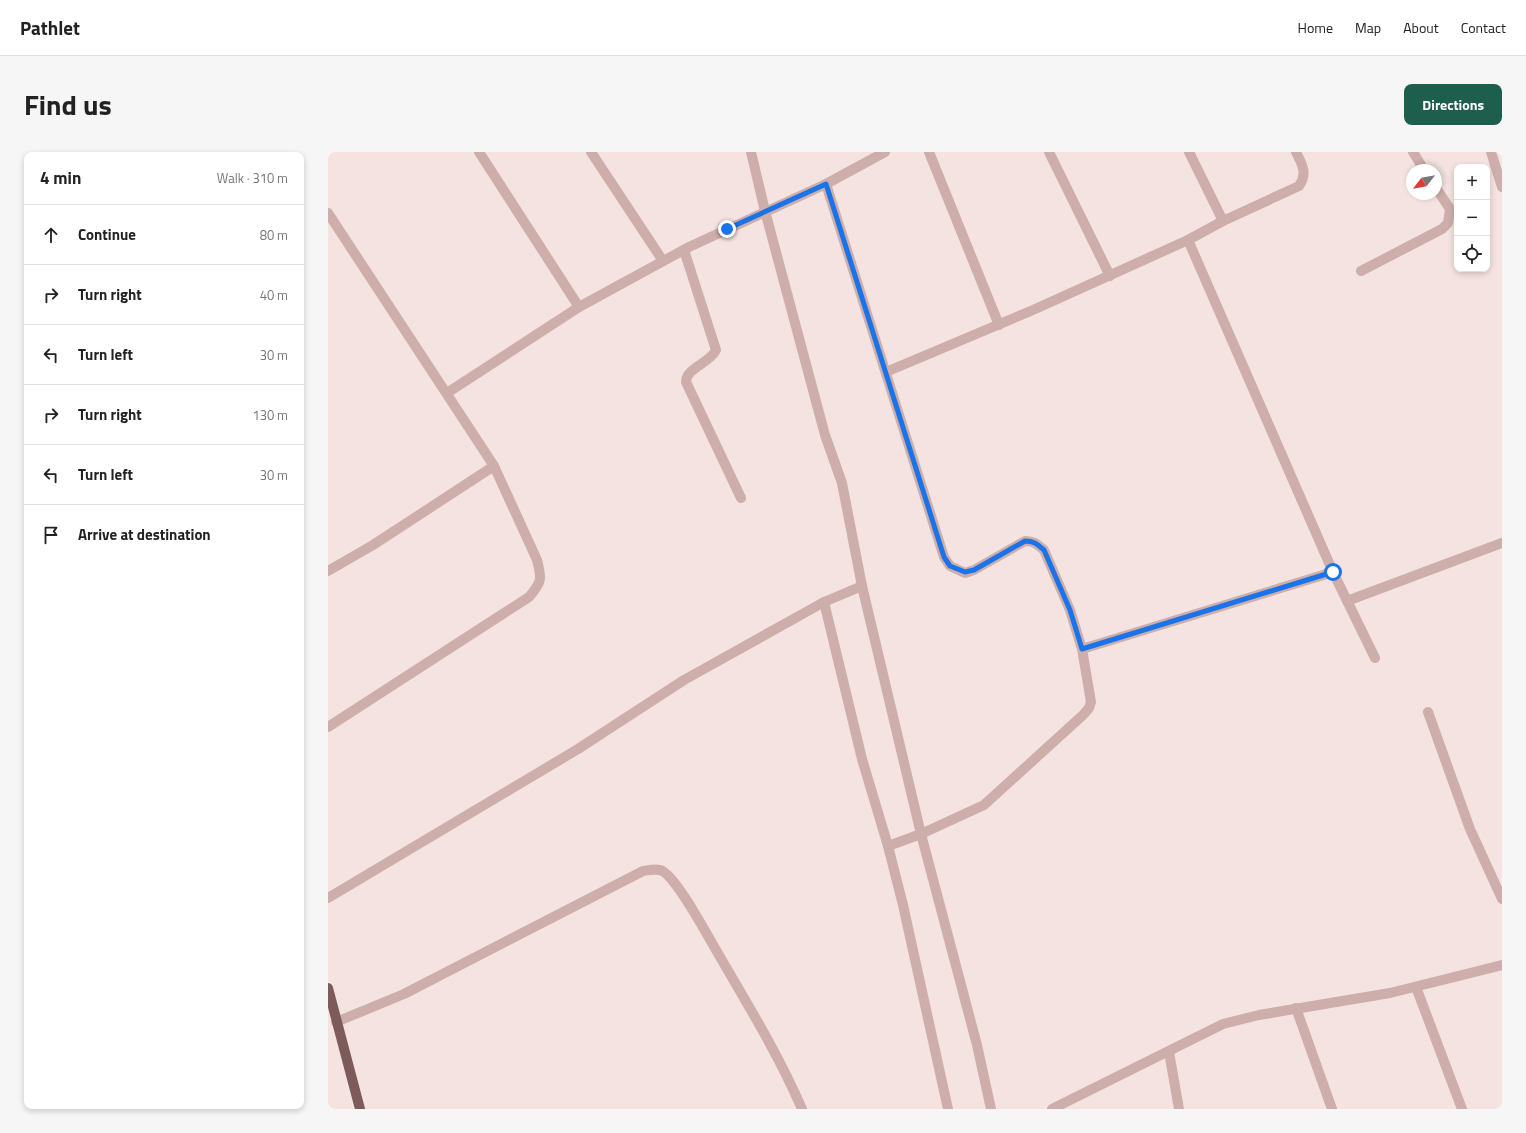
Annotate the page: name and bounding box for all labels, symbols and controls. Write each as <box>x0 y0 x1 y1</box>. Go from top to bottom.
text: Pathlet <box>20 13 80 42</box>
text: Home <box>1298 17 1333 38</box>
text: Map <box>1355 17 1381 38</box>
text: About <box>1403 17 1439 38</box>
text: Contact <box>1461 17 1506 38</box>
text: Find us <box>24 83 112 126</box>
button: Directions <box>1404 84 1502 125</box>
north arrow <box>1406 164 1442 200</box>
map controls <box>1454 164 1490 272</box>
button: + <box>1454 164 1490 200</box>
text: 4 min <box>40 165 81 191</box>
text: Walk · 310 m <box>217 168 288 188</box>
button: − <box>1454 200 1490 236</box>
route end <box>718 220 736 238</box>
text: Continue <box>78 223 136 246</box>
icon: ahead <box>40 224 62 246</box>
text: 80 m <box>260 225 288 245</box>
button: locate <box>1454 236 1490 272</box>
text: Turn right <box>78 283 142 306</box>
icon: right <box>40 284 62 306</box>
text: 40 m <box>260 285 288 305</box>
text: Turn left <box>78 343 133 366</box>
icon: left <box>40 344 62 366</box>
text: 30 m <box>260 345 288 365</box>
text: Turn right <box>78 403 142 426</box>
icon: right <box>40 404 62 426</box>
text: 130 m <box>252 405 288 425</box>
text: Turn left <box>78 463 133 486</box>
icon: left <box>40 464 62 486</box>
text: 30 m <box>260 465 288 485</box>
text: Arrive at destination <box>78 523 211 546</box>
icon: arrive <box>40 524 62 546</box>
route start <box>1324 563 1342 581</box>

